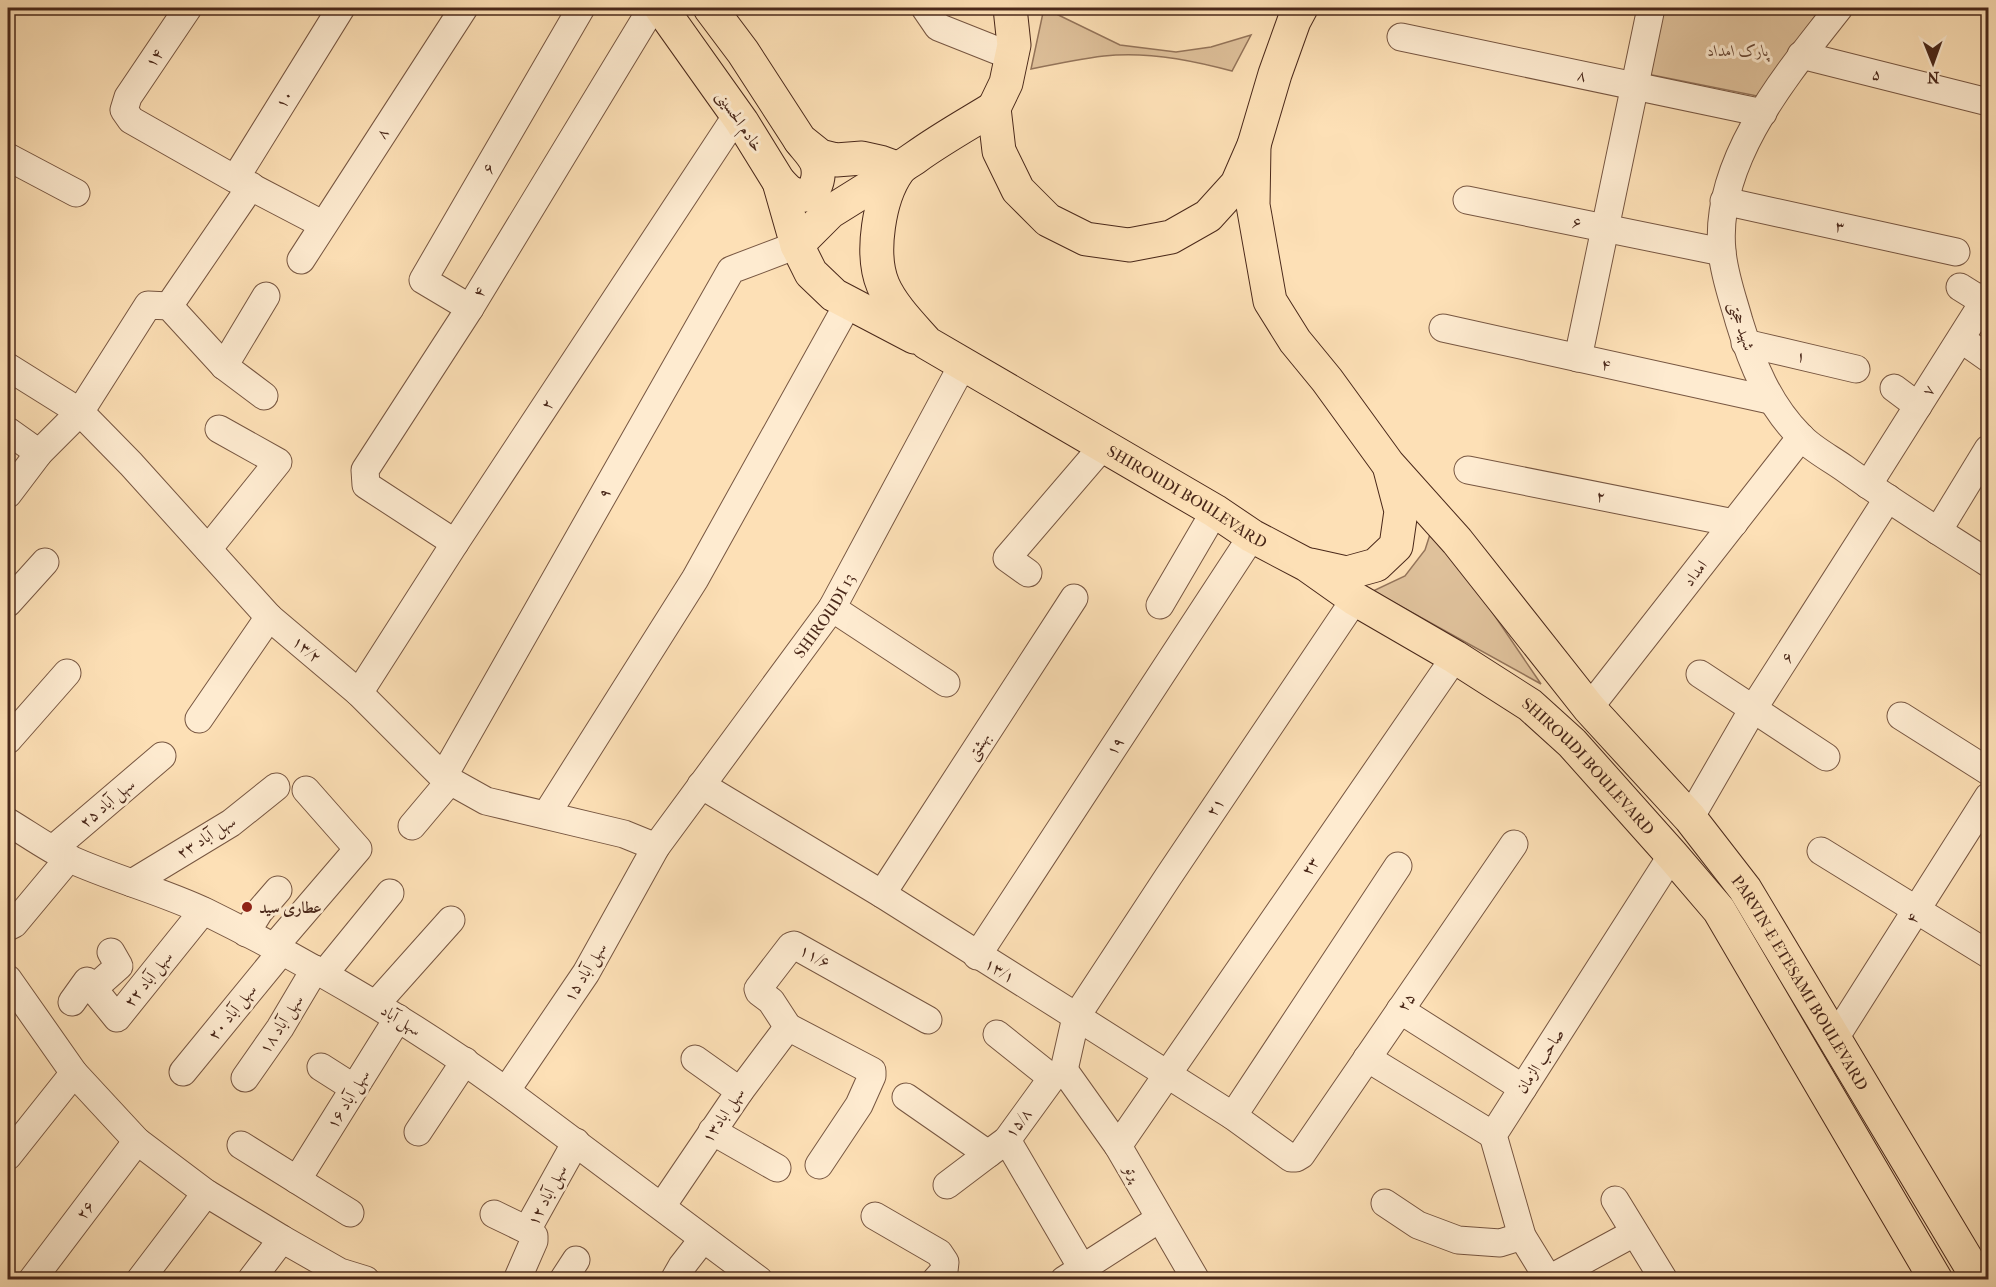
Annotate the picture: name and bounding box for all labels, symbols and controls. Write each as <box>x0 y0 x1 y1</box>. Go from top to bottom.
north arrow <box>1903 33 1963 93</box>
park label: پارک امداد <box>1707 41 1771 62</box>
street label: ۱۴ <box>141 45 167 71</box>
street label: ۵ <box>1870 64 1884 84</box>
street label: ۸ <box>1575 65 1589 85</box>
text: N <box>1926 68 1939 87</box>
street label: ۱۰ <box>271 86 297 112</box>
street label: خادم الحسینی <box>709 87 767 158</box>
street label: ۸ <box>371 124 393 142</box>
street label: ۶ <box>477 159 499 177</box>
street label: ۶ <box>1570 212 1584 232</box>
street label: ۳ <box>1833 216 1847 236</box>
street label: ۴ <box>468 283 490 301</box>
street label: شهید حجتی <box>1723 299 1759 354</box>
street label: ۱ <box>1794 346 1808 366</box>
street label: ۴ <box>1599 354 1613 374</box>
street label: ۷ <box>1917 381 1939 399</box>
street label: ۲ <box>536 395 558 413</box>
street label: SHIROUDI BOULEVARD <box>1104 441 1270 552</box>
street label: ۹ <box>593 484 615 502</box>
street label: ۲ <box>1595 486 1607 506</box>
street label: امداد <box>1679 556 1711 590</box>
street label: SHIROUDI 13 <box>789 570 858 661</box>
street label: ۱۳/۲ <box>289 631 325 667</box>
street label: ۶ <box>1776 648 1798 666</box>
street label: SHIROUDI BOULEVARD <box>1519 693 1659 839</box>
street label: بهشتی <box>962 729 996 765</box>
street label: ۱۹ <box>1102 733 1128 759</box>
street label: سهل آباد ۲۵ <box>76 774 140 833</box>
street label: ۲۱ <box>1202 794 1228 820</box>
street label: سهل آباد ۲۳ <box>173 811 240 864</box>
street label: ۲۳ <box>1297 853 1323 879</box>
street label: PARVIN-E ETESAMI BOULEVARD <box>1728 871 1873 1094</box>
place label: عطاری سید <box>259 898 322 917</box>
marker: عطاری سید <box>240 900 254 914</box>
street label: ۴ <box>1901 909 1923 927</box>
street label: سهل آباد ۱۵ <box>559 939 612 1006</box>
street label: ۱۱/۶ <box>796 940 834 972</box>
street label: سهل آباد ۲۲ <box>120 947 178 1012</box>
street label: ۱۳/۱ <box>981 953 1019 987</box>
street label: سهل آباد ۲۰ <box>204 980 262 1045</box>
street label: ۲۵ <box>1393 989 1419 1015</box>
street label: سهل آباد ۱۸ <box>255 991 309 1058</box>
street label: سهل آباد <box>376 1000 425 1041</box>
street label: صاحب الزمان <box>1512 1025 1569 1098</box>
street label: سهل آباد ۱۶ <box>322 1066 375 1133</box>
street label: سهل اباد۱۳ <box>698 1084 750 1147</box>
street label: ۱۵/۸ <box>1001 1105 1035 1141</box>
street label: پرتو <box>1119 1160 1146 1187</box>
street label: سهل آباد ۱۲ <box>523 1161 573 1230</box>
street label: ۲۶ <box>72 1197 98 1223</box>

